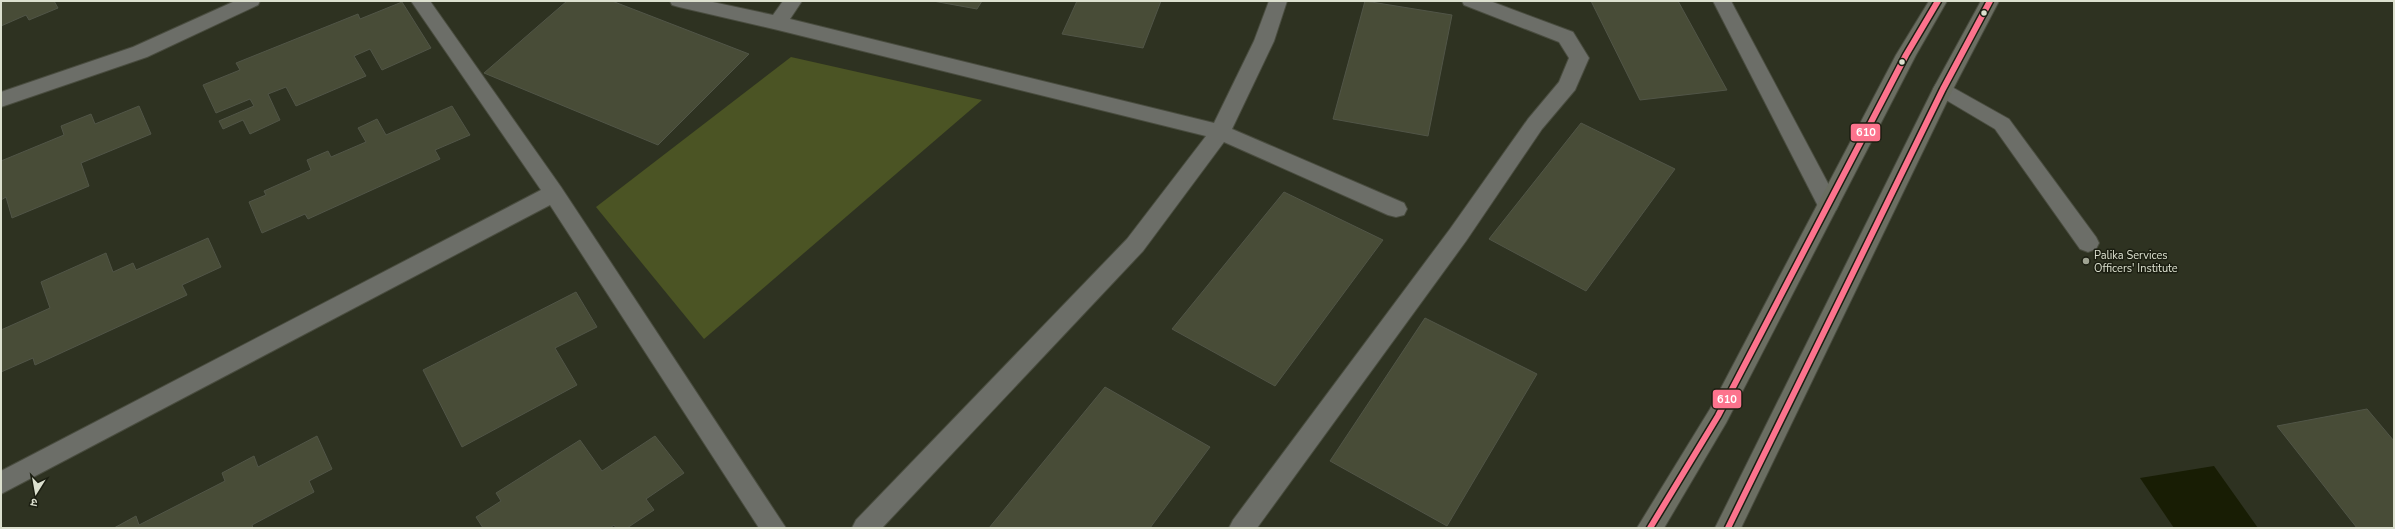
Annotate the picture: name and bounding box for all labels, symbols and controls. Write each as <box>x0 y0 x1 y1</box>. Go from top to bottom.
unlabelled marker <box>1979 8 1989 18</box>
unlabelled marker <box>1897 57 1907 67</box>
line badge: 610 <box>1850 123 1881 142</box>
text: 610 <box>1856 125 1876 140</box>
place label: Palika Services Officers' Institute <box>2094 248 2178 276</box>
marker: Palika Services Officers' Institute <box>2081 256 2091 266</box>
line badge: 610 <box>1712 389 1742 409</box>
text: 610 <box>1717 392 1737 407</box>
north arrow <box>16 473 56 513</box>
text: उ <box>29 494 39 510</box>

